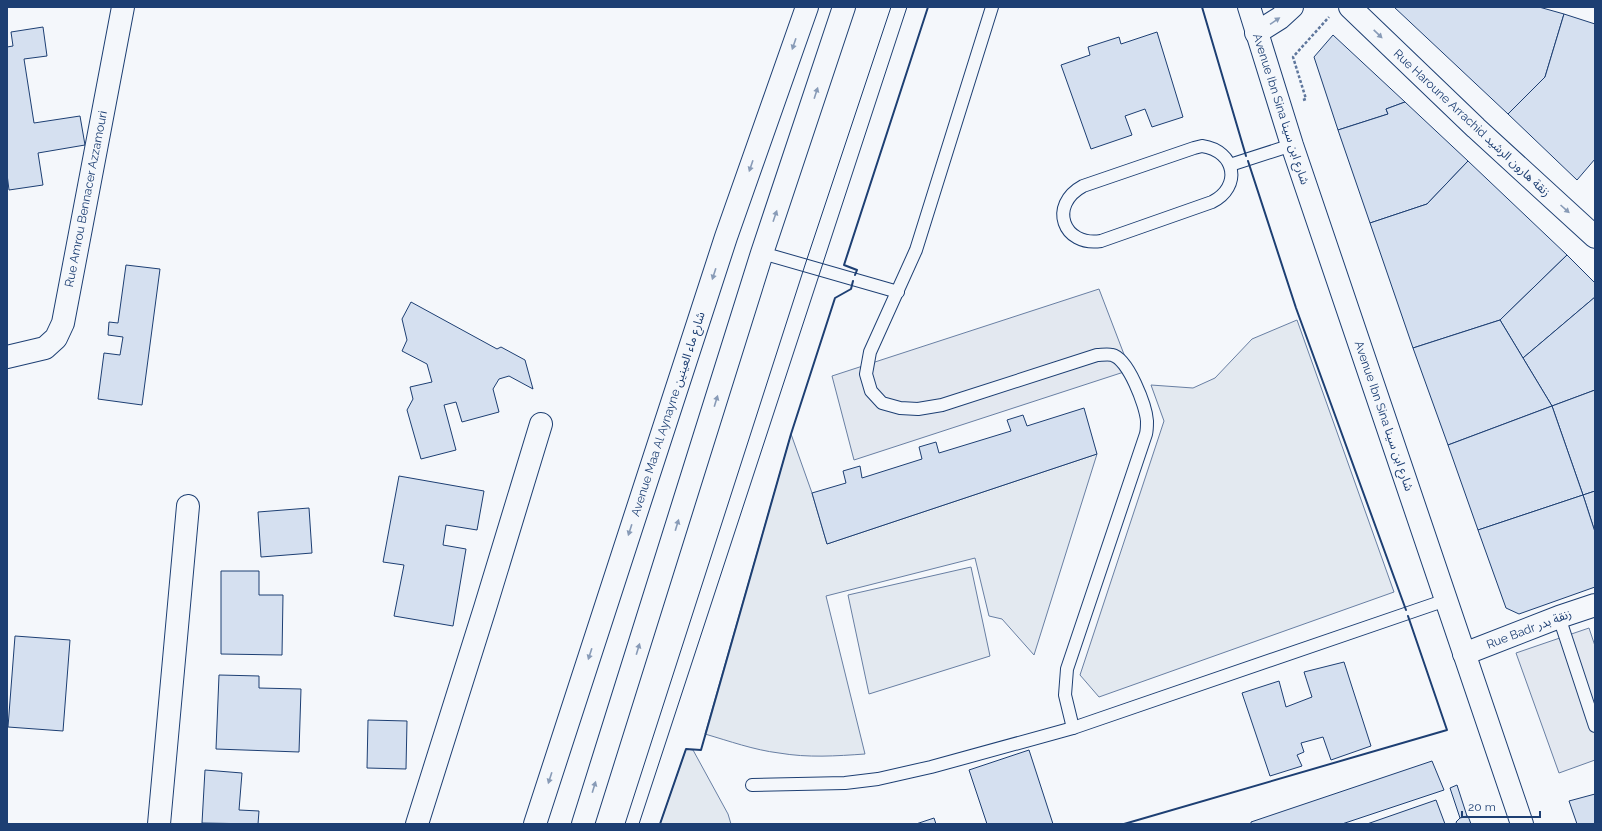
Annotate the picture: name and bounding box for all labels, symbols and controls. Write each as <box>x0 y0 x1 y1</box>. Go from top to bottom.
one-way arrow <box>1270 17 1280 25</box>
one-way arrow <box>1373 29 1383 39</box>
street label: Avenue Ibn Sina شارع ابن سينا <box>1248 32 1312 187</box>
one-way arrow <box>791 38 797 50</box>
street label: Rue Haroune Arrachid زنقة هارون الرشيد <box>1391 47 1553 200</box>
one-way arrow <box>813 86 819 98</box>
street label: Rue Amrou Bennacer Azzamouri <box>62 110 110 288</box>
one-way arrow <box>748 161 754 173</box>
one-way arrow <box>1559 205 1570 214</box>
one-way arrow <box>772 210 778 222</box>
one-way arrow <box>711 268 717 280</box>
street label: Avenue Maa Al Aynayne شارع ماء العينين <box>628 310 710 519</box>
street label: Avenue Ibn Sina شارع ابن سينا <box>1350 339 1416 494</box>
one-way arrow <box>713 395 719 407</box>
one-way arrow <box>674 519 680 531</box>
one-way arrow <box>627 525 633 537</box>
street label: Rue Badr زنقة بدر <box>1484 606 1574 652</box>
one-way arrow <box>635 643 641 655</box>
one-way arrow <box>587 648 593 660</box>
one-way arrow <box>547 772 553 784</box>
one-way arrow <box>591 780 597 792</box>
scale bar <box>1462 793 1540 819</box>
text: 20 m <box>1468 800 1496 814</box>

